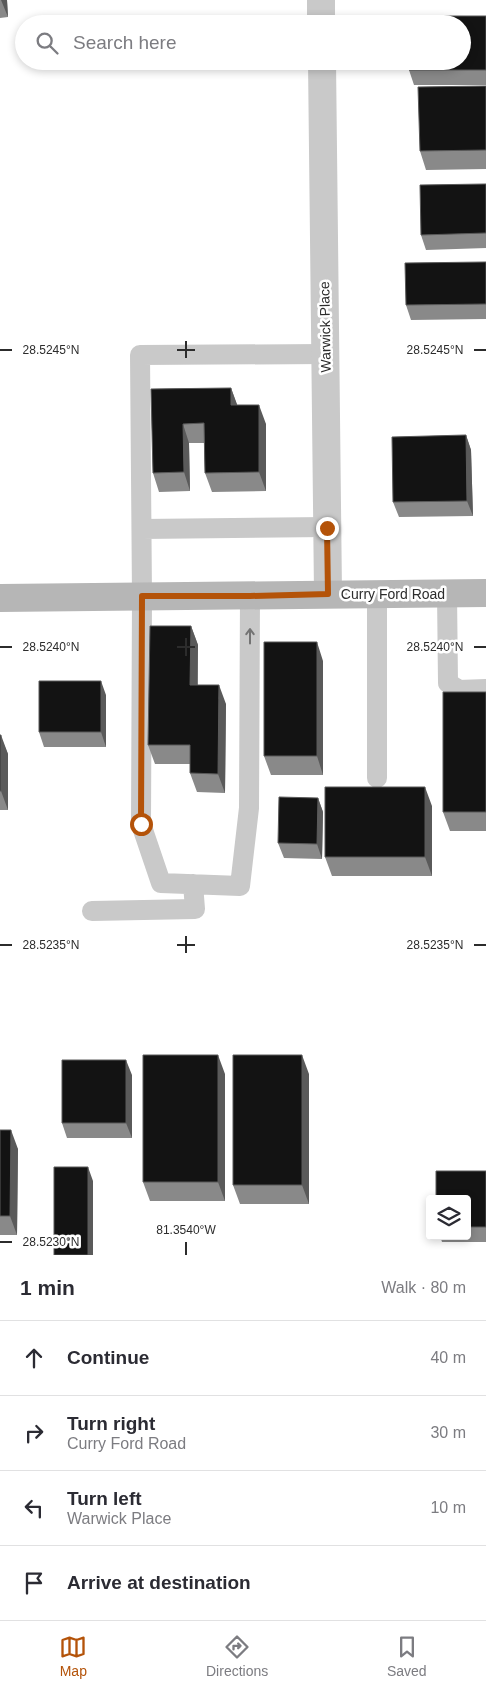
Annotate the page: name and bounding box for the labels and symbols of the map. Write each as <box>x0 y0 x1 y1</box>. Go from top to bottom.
street label: Warwick Place <box>316 281 334 373</box>
text: 28.5245°N <box>23 343 79 357</box>
text: 28.5245°N <box>407 343 463 357</box>
route end <box>316 517 339 540</box>
street label: Curry Ford Road <box>341 586 445 602</box>
one-way arrow <box>245 628 255 644</box>
text: 28.5240°N <box>23 640 79 654</box>
text: 28.5240°N <box>407 640 463 654</box>
route start <box>130 813 153 836</box>
text: 28.5235°N <box>23 938 79 952</box>
text: 28.5235°N <box>407 938 463 952</box>
text: 81.3540°W <box>156 1223 216 1237</box>
text: 28.5230°N <box>23 1235 79 1249</box>

